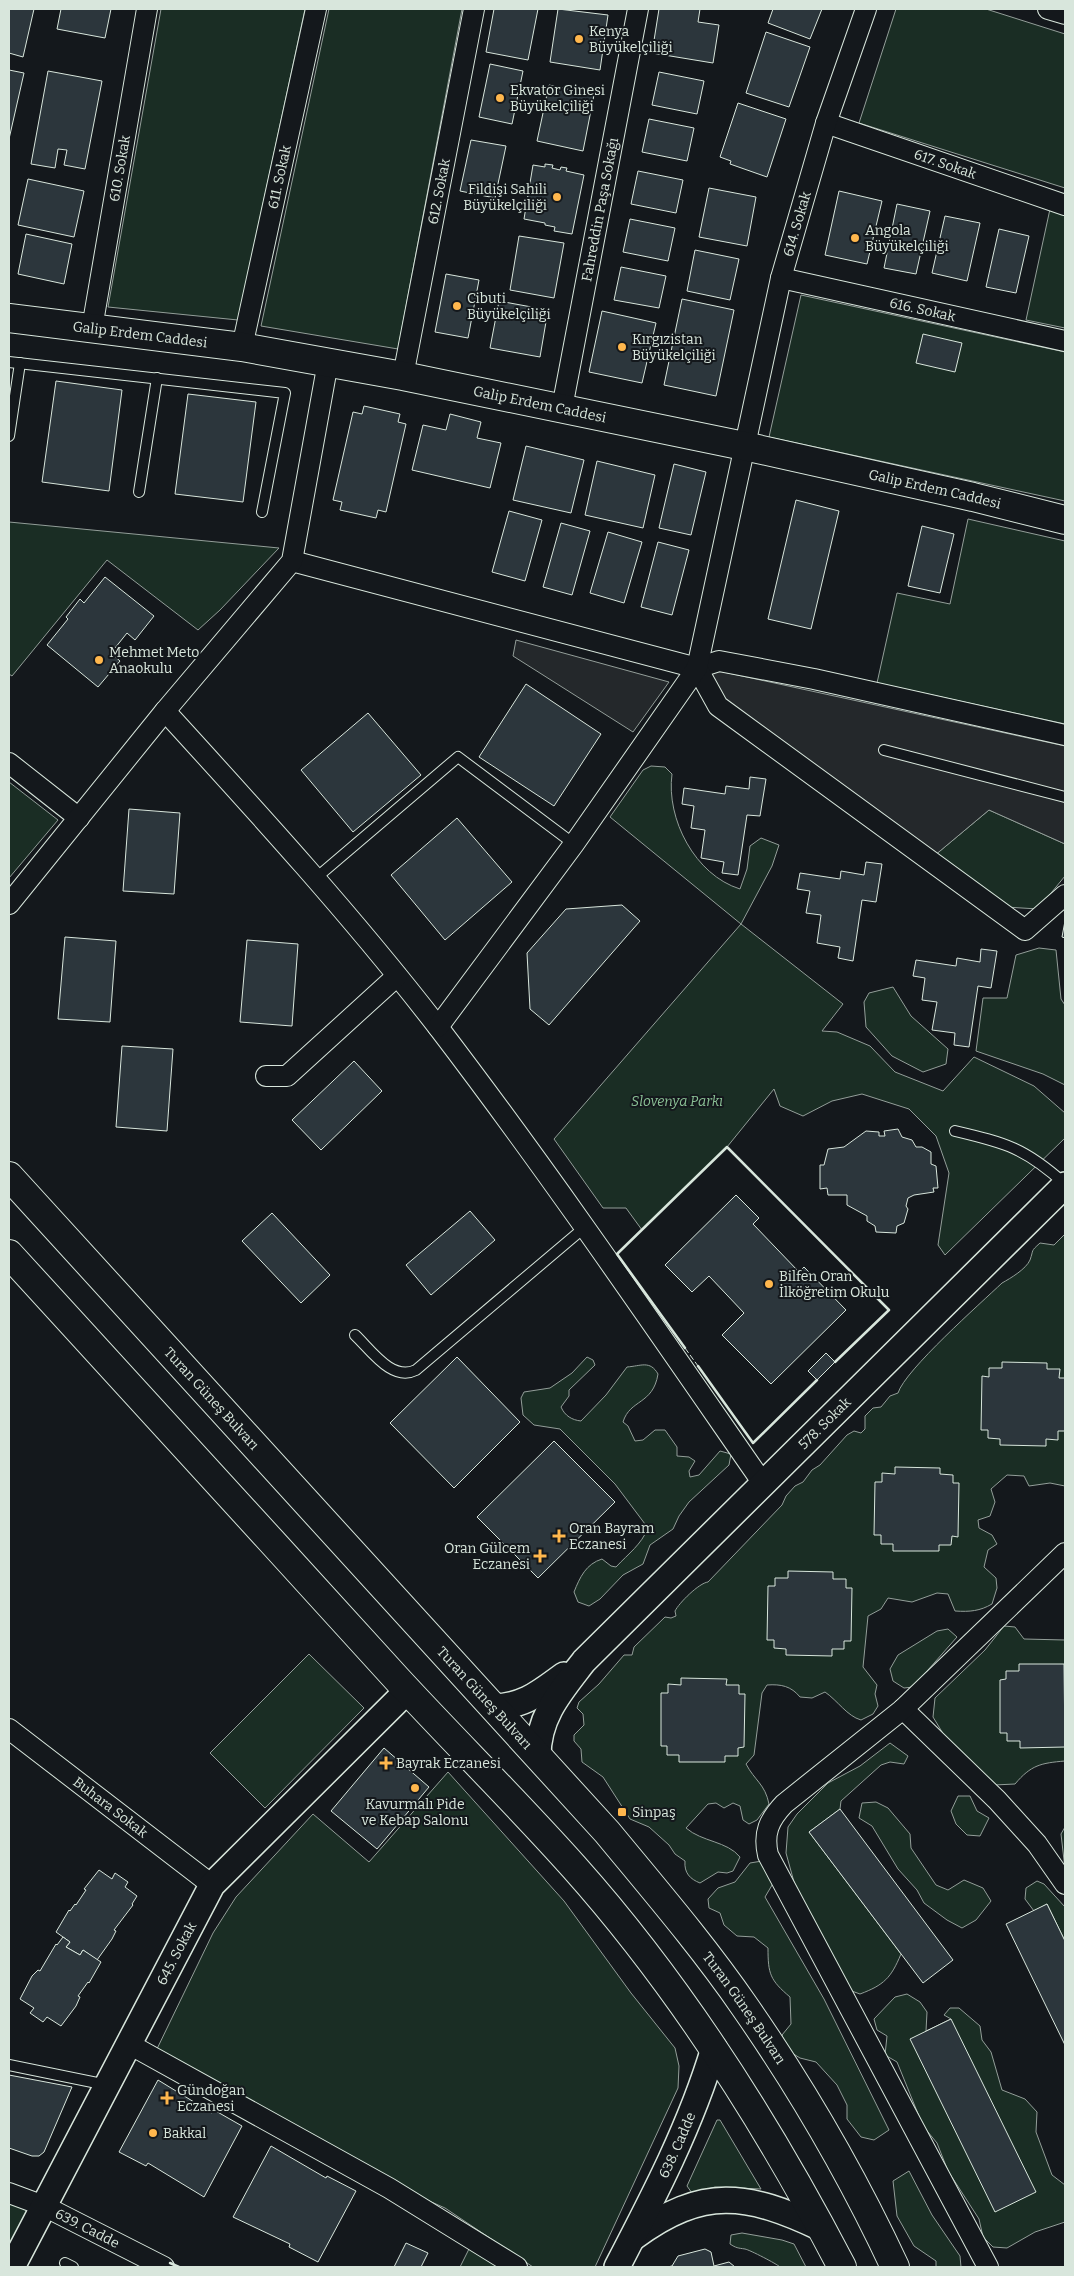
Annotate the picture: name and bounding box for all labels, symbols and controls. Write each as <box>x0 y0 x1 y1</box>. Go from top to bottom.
place label: Kenya Büyükelçiliği <box>589 23 673 56</box>
marker: Kenya Büyükelçiliği <box>573 33 585 45</box>
place label: Ekvator Ginesi Büyükelçiliği <box>510 82 605 115</box>
marker: Ekvator Ginesi Büyükelçiliği <box>494 92 506 104</box>
street label: 610. Sokak <box>106 134 134 203</box>
street label: Fahreddin Paşa Sokağı <box>578 136 622 283</box>
street label: 611. Sokak <box>264 144 295 211</box>
street label: 617. Sokak <box>912 146 978 183</box>
street label: 612. Sokak <box>425 157 454 226</box>
place label: Fildişi Sahili Büyükelçiliği <box>463 181 547 214</box>
street label: 614. Sokak <box>780 189 815 259</box>
marker: Fildişi Sahili Büyükelçiliği <box>551 191 563 203</box>
place label: Angola Büyükelçiliği <box>865 222 949 255</box>
marker: Angola Büyükelçiliği <box>849 232 861 244</box>
place label: Cibuti Büyükelçiliği <box>467 290 551 323</box>
street label: 616. Sokak <box>888 294 957 325</box>
marker: Cibuti Büyükelçiliği <box>451 300 463 312</box>
street label: Galip Erdem Caddesi <box>72 318 208 352</box>
place label: Kırgızistan Büyükelçiliği <box>632 331 716 364</box>
marker: Kırgızistan Büyükelçiliği <box>616 341 628 353</box>
street label: Galip Erdem Caddesi <box>472 383 608 427</box>
street label: Galip Erdem Caddesi <box>867 466 1003 513</box>
place label: Mehmet Meto Anaokulu <box>109 644 199 677</box>
marker: Mehmet Meto Anaokulu <box>93 654 105 666</box>
park label: Slovenya Parkı <box>631 1093 723 1110</box>
place label: Bilfen Oran İlköğretim Okulu <box>779 1268 890 1301</box>
marker: Bilfen Oran İlköğretim Okulu <box>763 1278 775 1290</box>
street label: Turan Güneş Bulvarı <box>160 1344 263 1454</box>
street label: 578. Sokak <box>795 1394 855 1453</box>
place label: Oran Bayram Eczanesi <box>569 1520 655 1553</box>
marker: Oran Bayram Eczanesi <box>553 1530 565 1542</box>
place label: Oran Gülcem Eczanesi <box>444 1540 531 1573</box>
marker: Oran Gülcem Eczanesi <box>534 1550 546 1562</box>
street label: Turan Güneş Bulvarı <box>433 1643 535 1753</box>
place label: Bayrak Eczanesi <box>396 1755 501 1772</box>
marker: Bayrak Eczanesi <box>380 1757 392 1769</box>
street label: Buhara Sokak <box>70 1773 151 1841</box>
marker: Kavurmalı Pide ve Kebap Salonu <box>409 1782 421 1794</box>
place label: Kavurmalı Pide ve Kebap Salonu <box>361 1796 469 1829</box>
place label: Sinpaş <box>632 1804 676 1821</box>
marker: Sinpaş <box>616 1806 628 1818</box>
street label: 645. Sokak <box>153 1919 200 1988</box>
street label: Turan Güneş Bulvarı <box>699 1949 789 2068</box>
place label: Gündoğan Eczanesi <box>177 2082 245 2115</box>
marker: Gündoğan Eczanesi <box>161 2092 173 2104</box>
street label: 638. Cadde <box>655 2110 699 2181</box>
place label: Bakkal <box>163 2125 206 2142</box>
marker: Bakkal <box>147 2127 159 2139</box>
street label: 639. Cadde <box>52 2205 122 2252</box>

